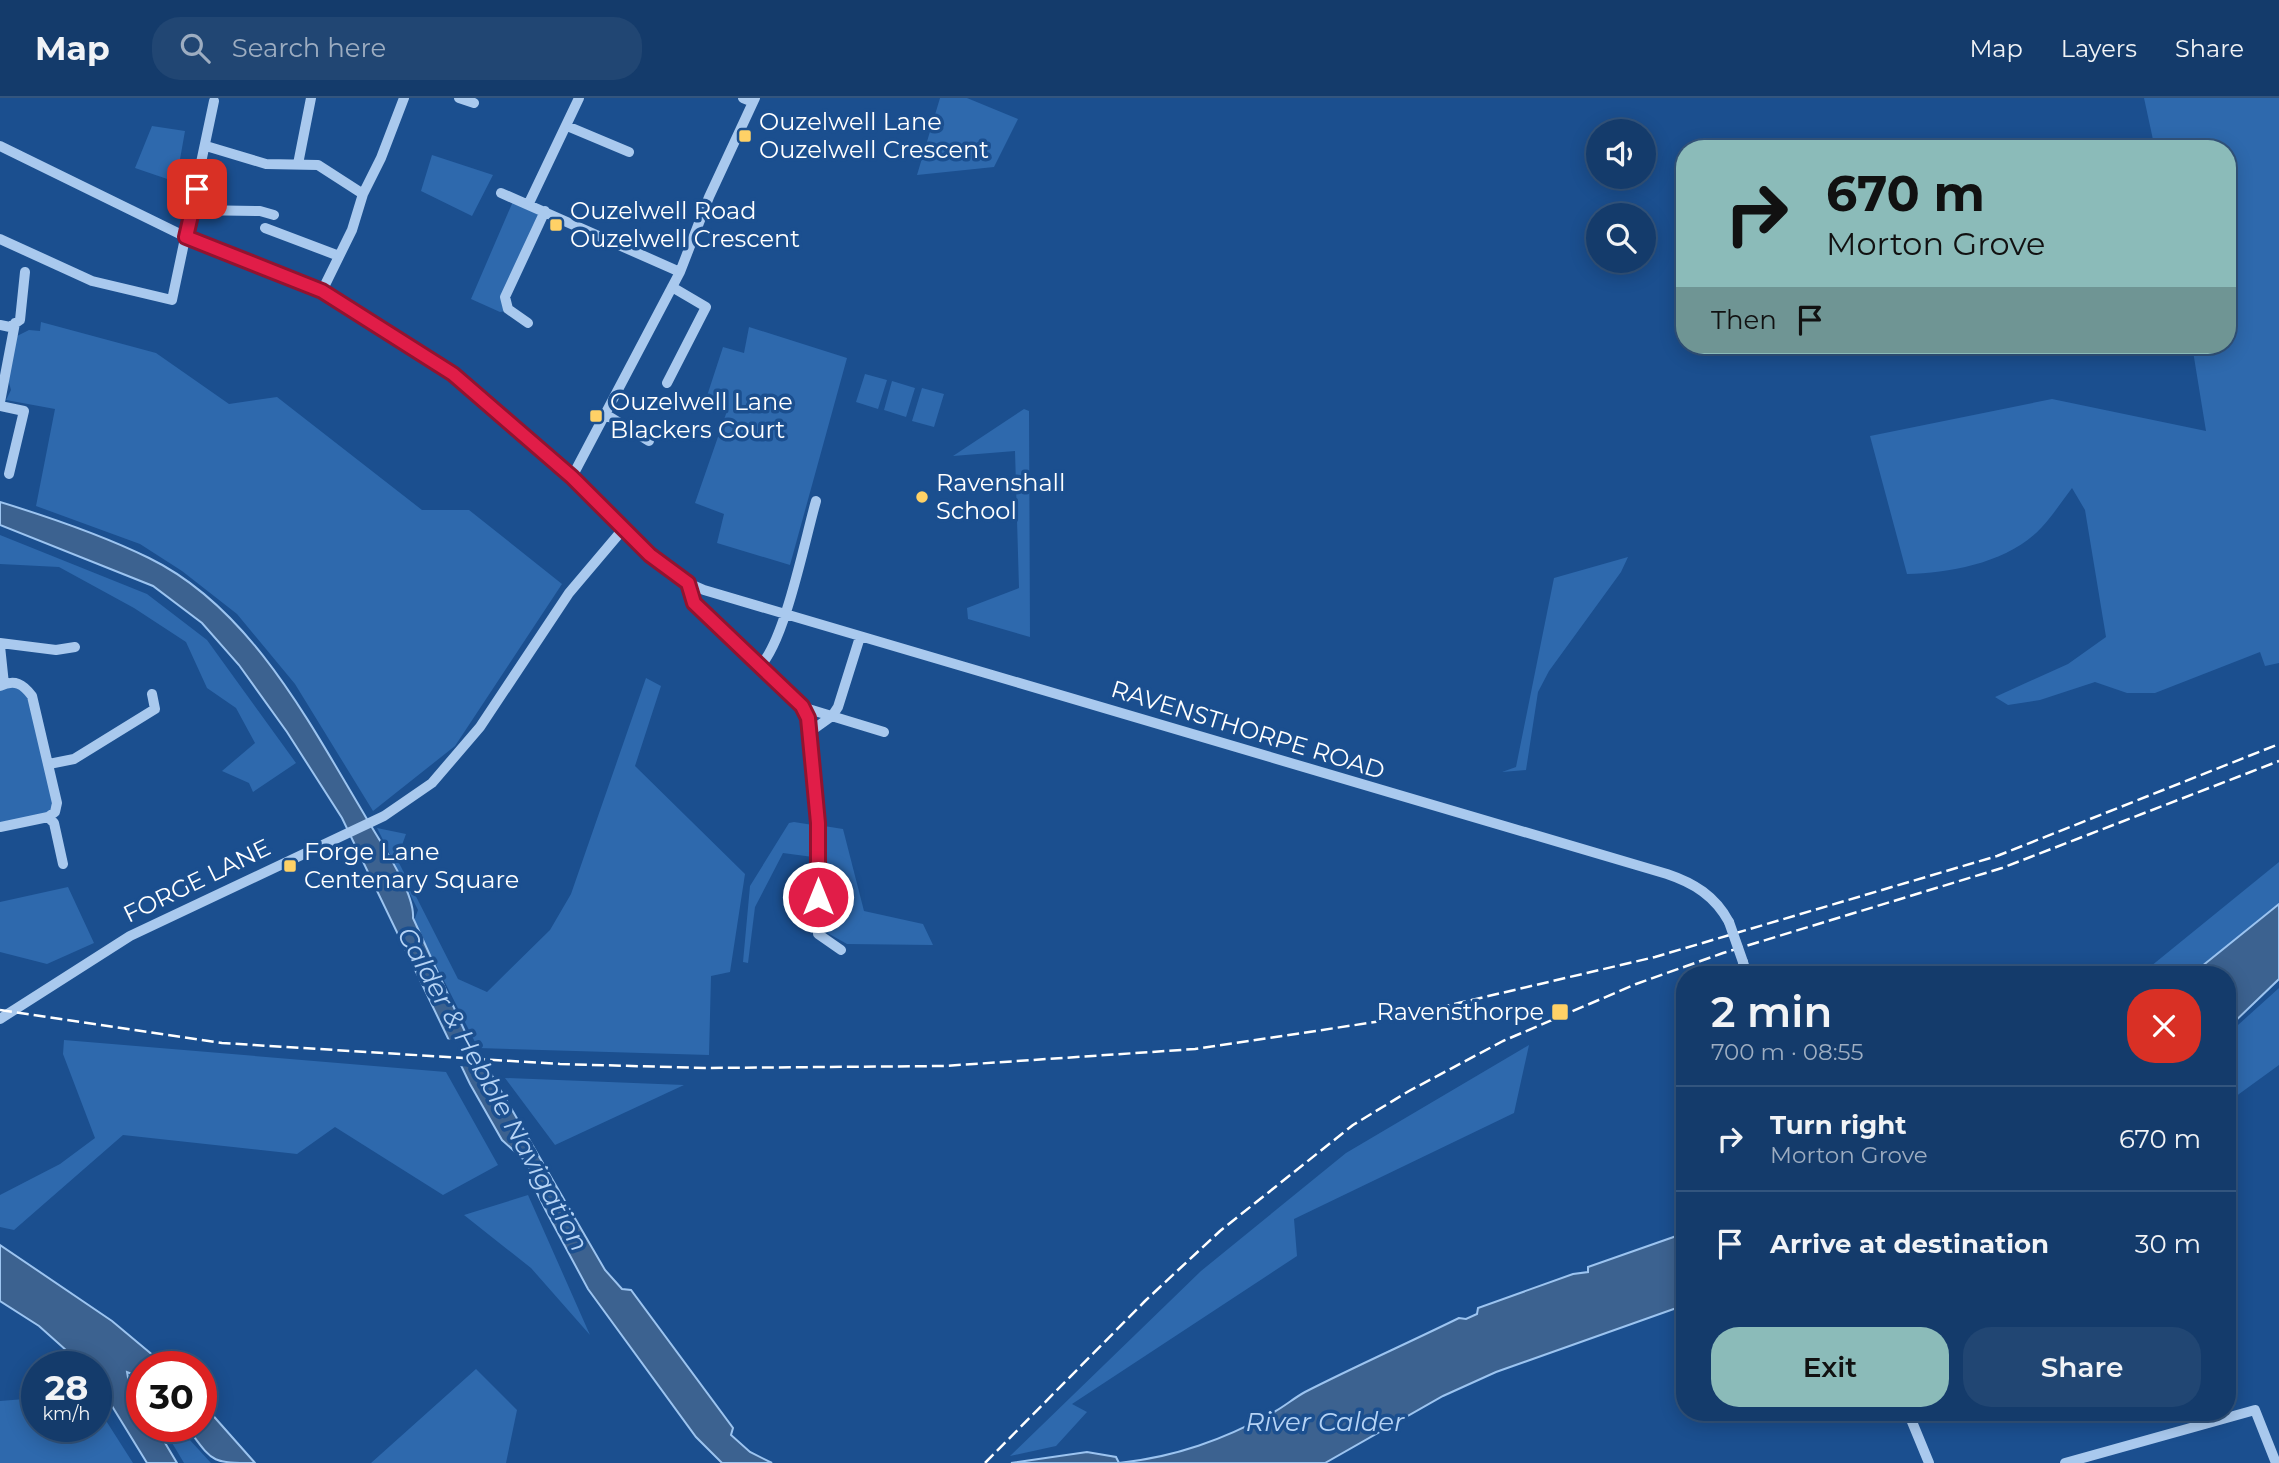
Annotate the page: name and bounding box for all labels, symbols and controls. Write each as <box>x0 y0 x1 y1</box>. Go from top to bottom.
search box <box>152 17 642 80</box>
text: Map <box>35 28 110 68</box>
icon: search <box>176 29 214 67</box>
text: Search here <box>232 32 386 64</box>
text: Map <box>1969 34 2023 63</box>
text: Layers <box>2061 34 2137 63</box>
text: Share <box>2175 34 2244 63</box>
place label: Ouzelwell Lane Ouzelwell Crescent <box>759 107 989 164</box>
map controls <box>1586 119 1656 273</box>
button: sound <box>1586 119 1656 189</box>
marker: Ouzelwell Lane Ouzelwell Crescent <box>737 128 753 144</box>
pin <box>167 159 227 219</box>
text: 670 m <box>1826 164 1985 223</box>
icon: right <box>1711 168 1802 259</box>
icon: arrive <box>178 170 216 208</box>
place label: Ouzelwell Road Ouzelwell Crescent <box>570 196 800 253</box>
button: search <box>1586 203 1656 273</box>
marker: Ouzelwell Road Ouzelwell Crescent <box>548 217 564 233</box>
text: Morton Grove <box>1826 224 2045 263</box>
icon: arrive <box>1791 301 1829 339</box>
text: Then <box>1711 304 1777 336</box>
place label: Ouzelwell Lane Blackers Court <box>610 387 793 444</box>
marker: Ouzelwell Lane Blackers Court <box>588 408 604 424</box>
place label: Ravenshall School <box>936 468 1066 525</box>
marker: Ravenshall School <box>914 489 930 505</box>
street label: RAVENSTHORPE ROAD <box>1108 674 1388 785</box>
street label: FORGE LANE <box>118 832 275 929</box>
place label: Forge Lane Centenary Square <box>304 837 519 894</box>
marker: Forge Lane Centenary Square <box>282 858 298 874</box>
position arrow <box>781 860 855 934</box>
water label: Calder & Hebble Navigation <box>390 921 596 1257</box>
text: 2 min <box>1711 986 1832 1038</box>
button: close <box>2127 989 2201 1063</box>
place label: Ravensthorpe <box>1377 997 1544 1026</box>
marker: Ravensthorpe <box>1550 1002 1570 1022</box>
text: 700 m · 08:55 <box>1711 1038 1864 1066</box>
text: Turn right <box>1770 1109 1906 1141</box>
icon: right <box>1711 1120 1749 1158</box>
text: 670 m <box>2119 1123 2201 1155</box>
text: Morton Grove <box>1770 1141 1928 1169</box>
icon: arrive <box>1711 1225 1749 1263</box>
text: Arrive at destination <box>1770 1228 2049 1260</box>
text: 30 m <box>2135 1228 2201 1260</box>
button: Exit <box>1711 1327 1949 1407</box>
button: Share <box>1963 1327 2201 1407</box>
speed limit sign: 30 <box>126 1351 217 1442</box>
text: 28 <box>45 1366 88 1409</box>
text: km/h <box>42 1403 91 1425</box>
water label: River Calder <box>1246 1406 1405 1438</box>

